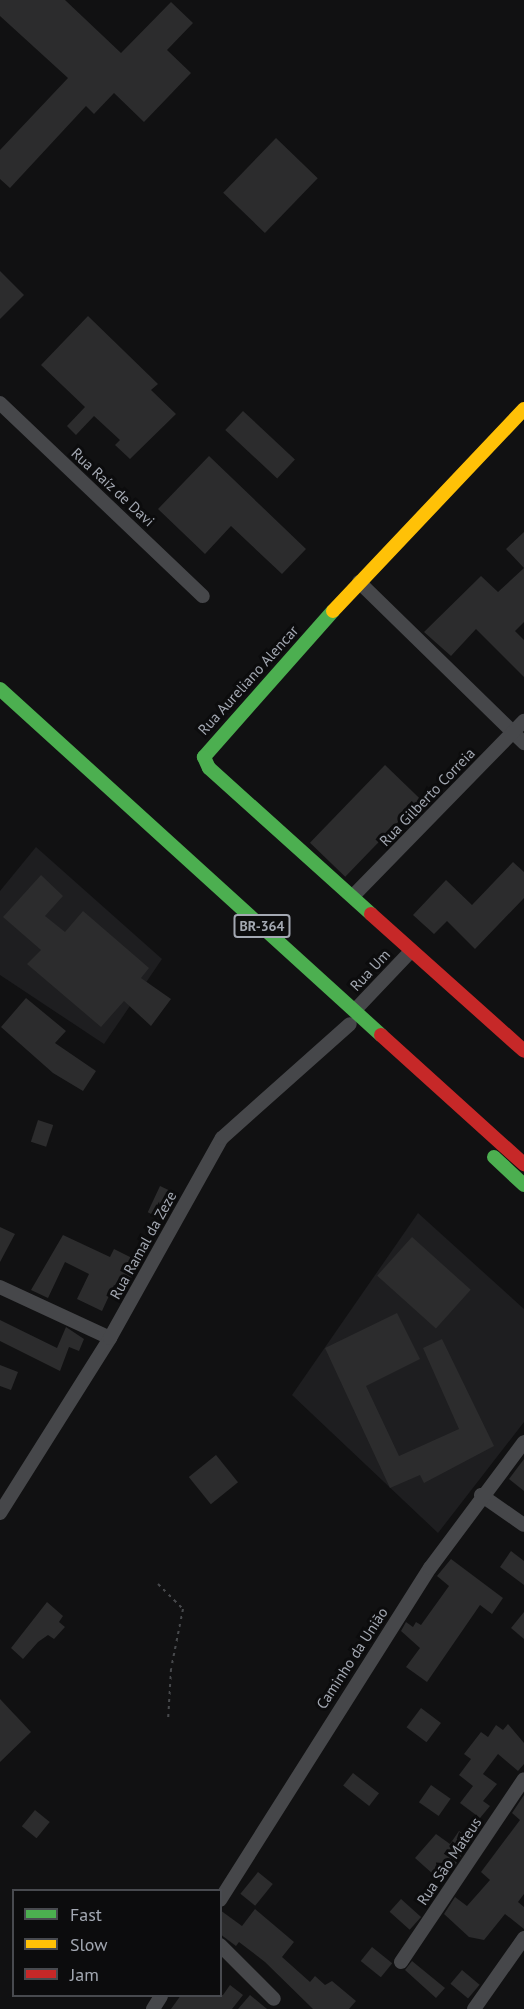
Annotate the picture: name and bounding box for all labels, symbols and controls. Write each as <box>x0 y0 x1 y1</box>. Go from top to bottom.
street label: Rua Raíz de Davi <box>68 444 158 530</box>
street label: Rua Aureliano Alencar <box>194 621 302 739</box>
street label: Rua Gilberto Correia <box>376 744 478 850</box>
road number: BR-364 <box>234 915 290 937</box>
street label: Rua Um <box>346 945 394 995</box>
street label: Rua Ramal da Zeze <box>106 1188 180 1302</box>
street label: Caminho da União <box>312 1604 392 1712</box>
street label: Rua São Mateus <box>413 1814 485 1908</box>
legend <box>12 1889 222 1997</box>
text: Fast <box>70 1903 102 1926</box>
text: Slow <box>70 1933 108 1956</box>
text: Jam <box>70 1963 99 1986</box>

